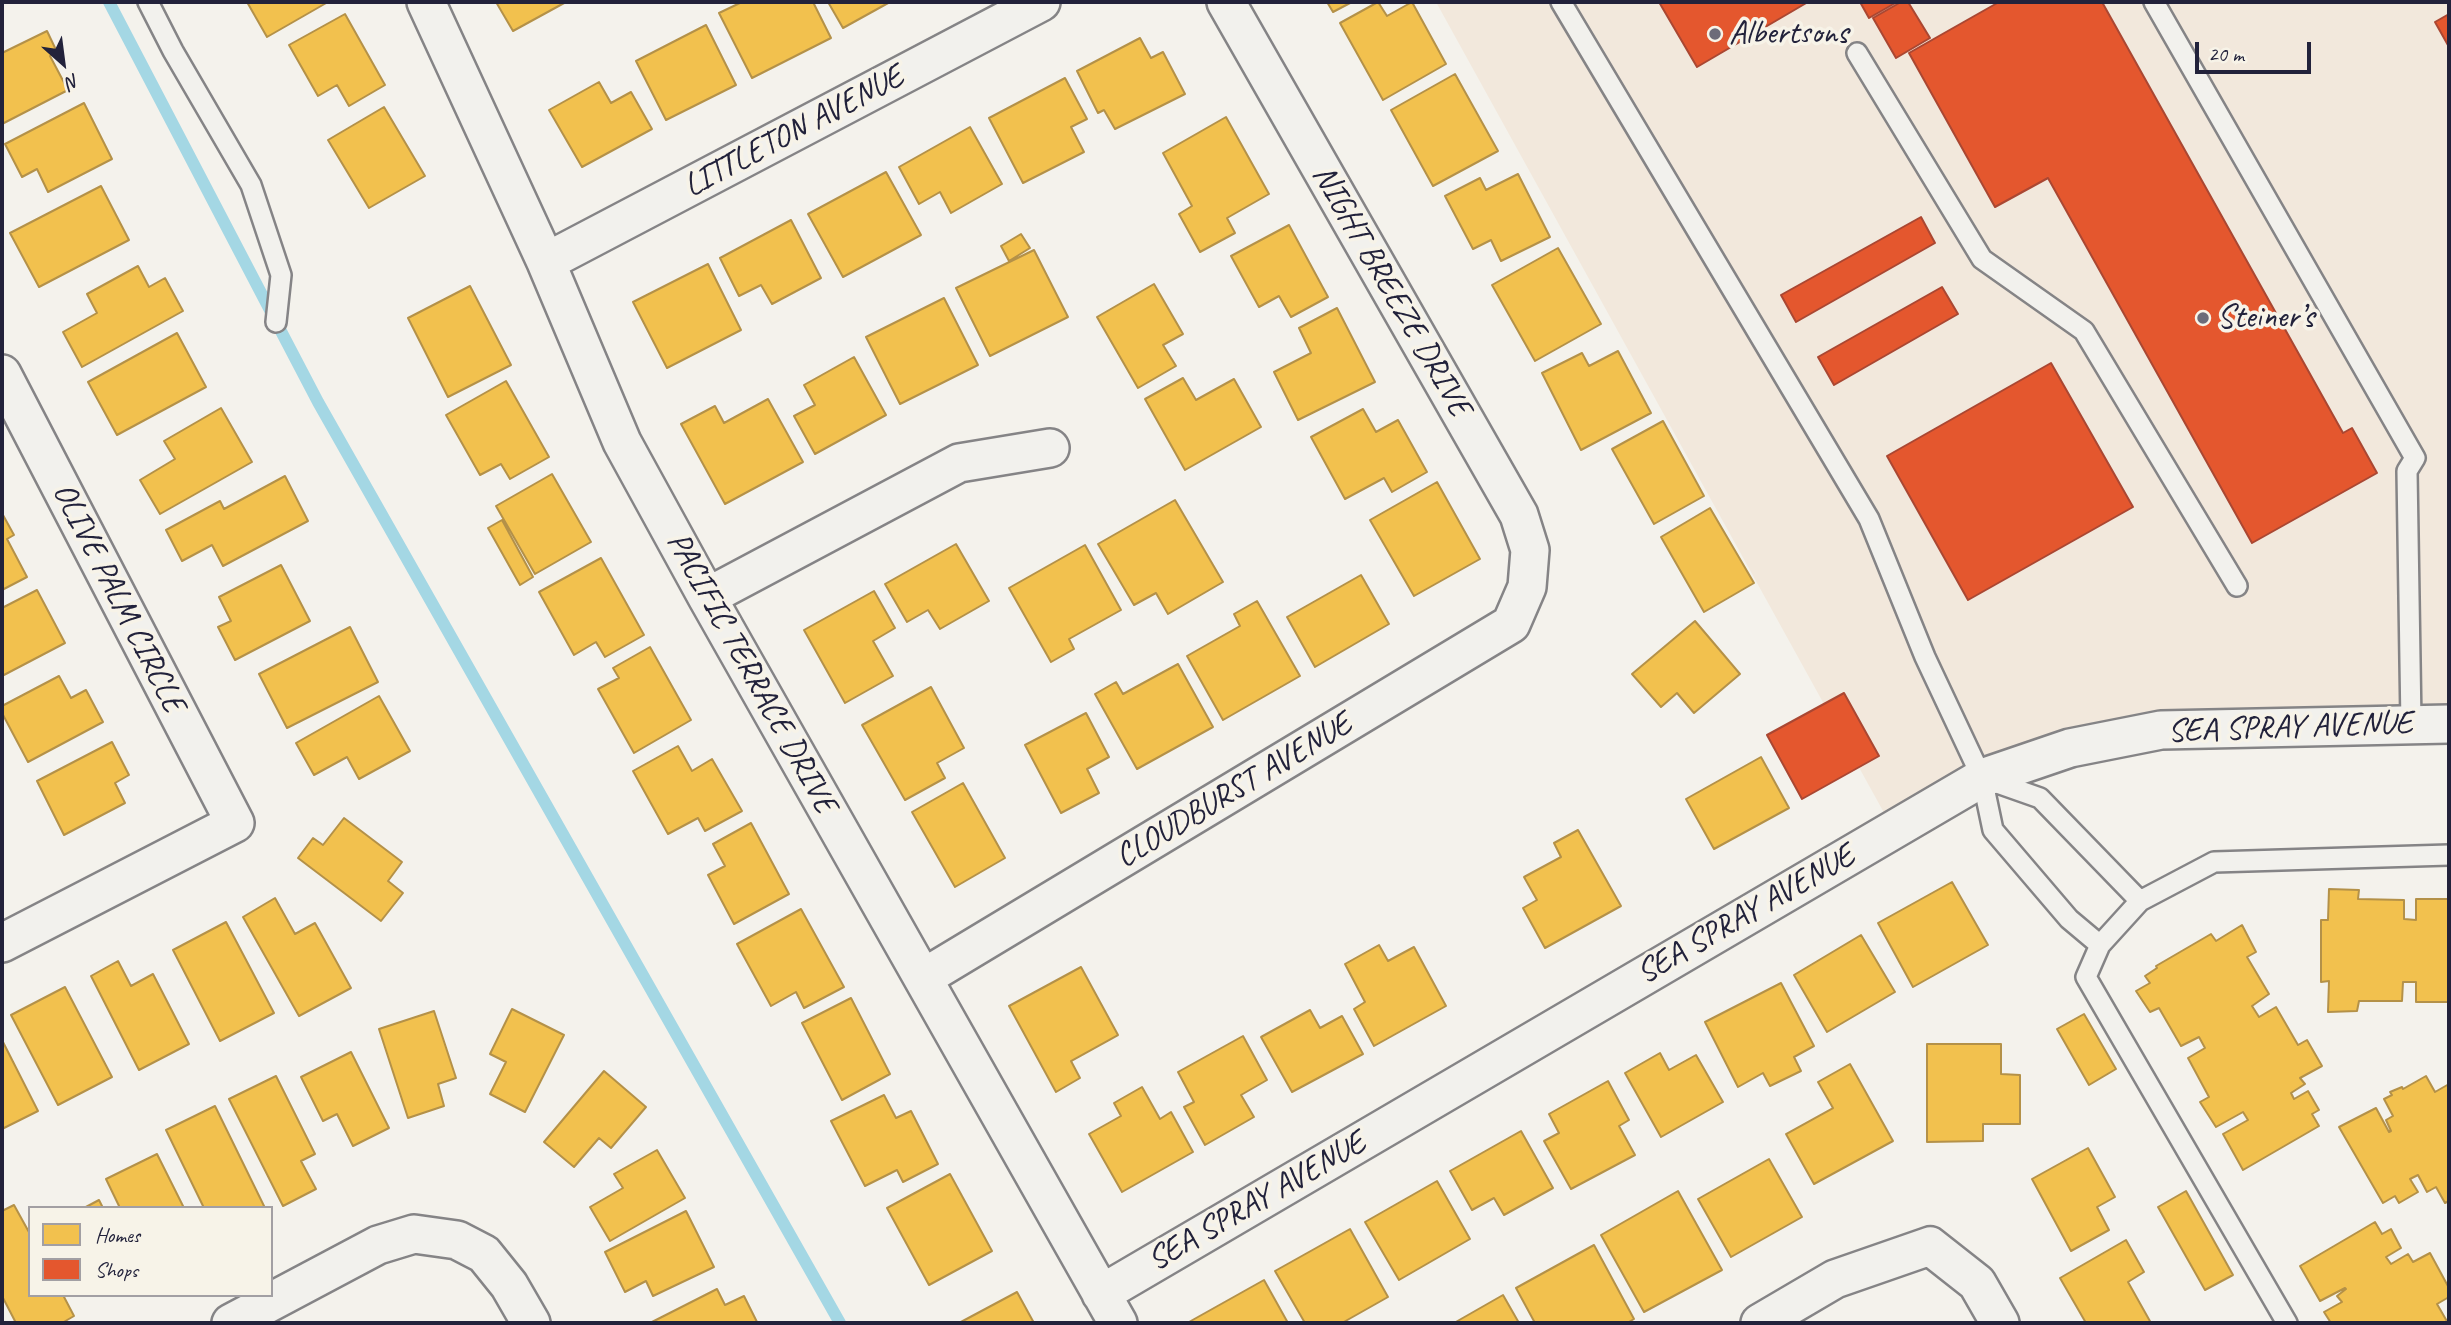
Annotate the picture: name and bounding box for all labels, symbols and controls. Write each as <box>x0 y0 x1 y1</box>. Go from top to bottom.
place label: Albertsons <box>1729 14 1848 54</box>
marker: Albertsons <box>1707 26 1723 42</box>
north arrow <box>28 28 98 98</box>
scale bar <box>2199 28 2314 72</box>
text: 20 m <box>2208 41 2244 67</box>
street label: LITTLETON AVENUE <box>677 57 911 207</box>
text: N <box>62 68 84 95</box>
street label: NIGHT BREEZE DRIVE <box>1303 158 1479 424</box>
place label: Steiner’s <box>2217 298 2314 338</box>
marker: Steiner’s <box>2195 310 2211 326</box>
street label: OLIVE PALM CIRCLE <box>43 477 193 719</box>
street label: PACIFIC TERRACE DRIVE <box>657 526 845 820</box>
street label: SEA SPRAY AVENUE <box>2167 704 2413 752</box>
street label: CLOUDBURST AVENUE <box>1109 705 1359 877</box>
street label: SEA SPRAY AVENUE <box>1630 837 1862 993</box>
street label: SEA SPRAY AVENUE <box>1141 1124 1373 1280</box>
legend <box>28 1206 273 1297</box>
text: Homes <box>95 1222 140 1248</box>
text: Shops <box>95 1257 138 1283</box>

